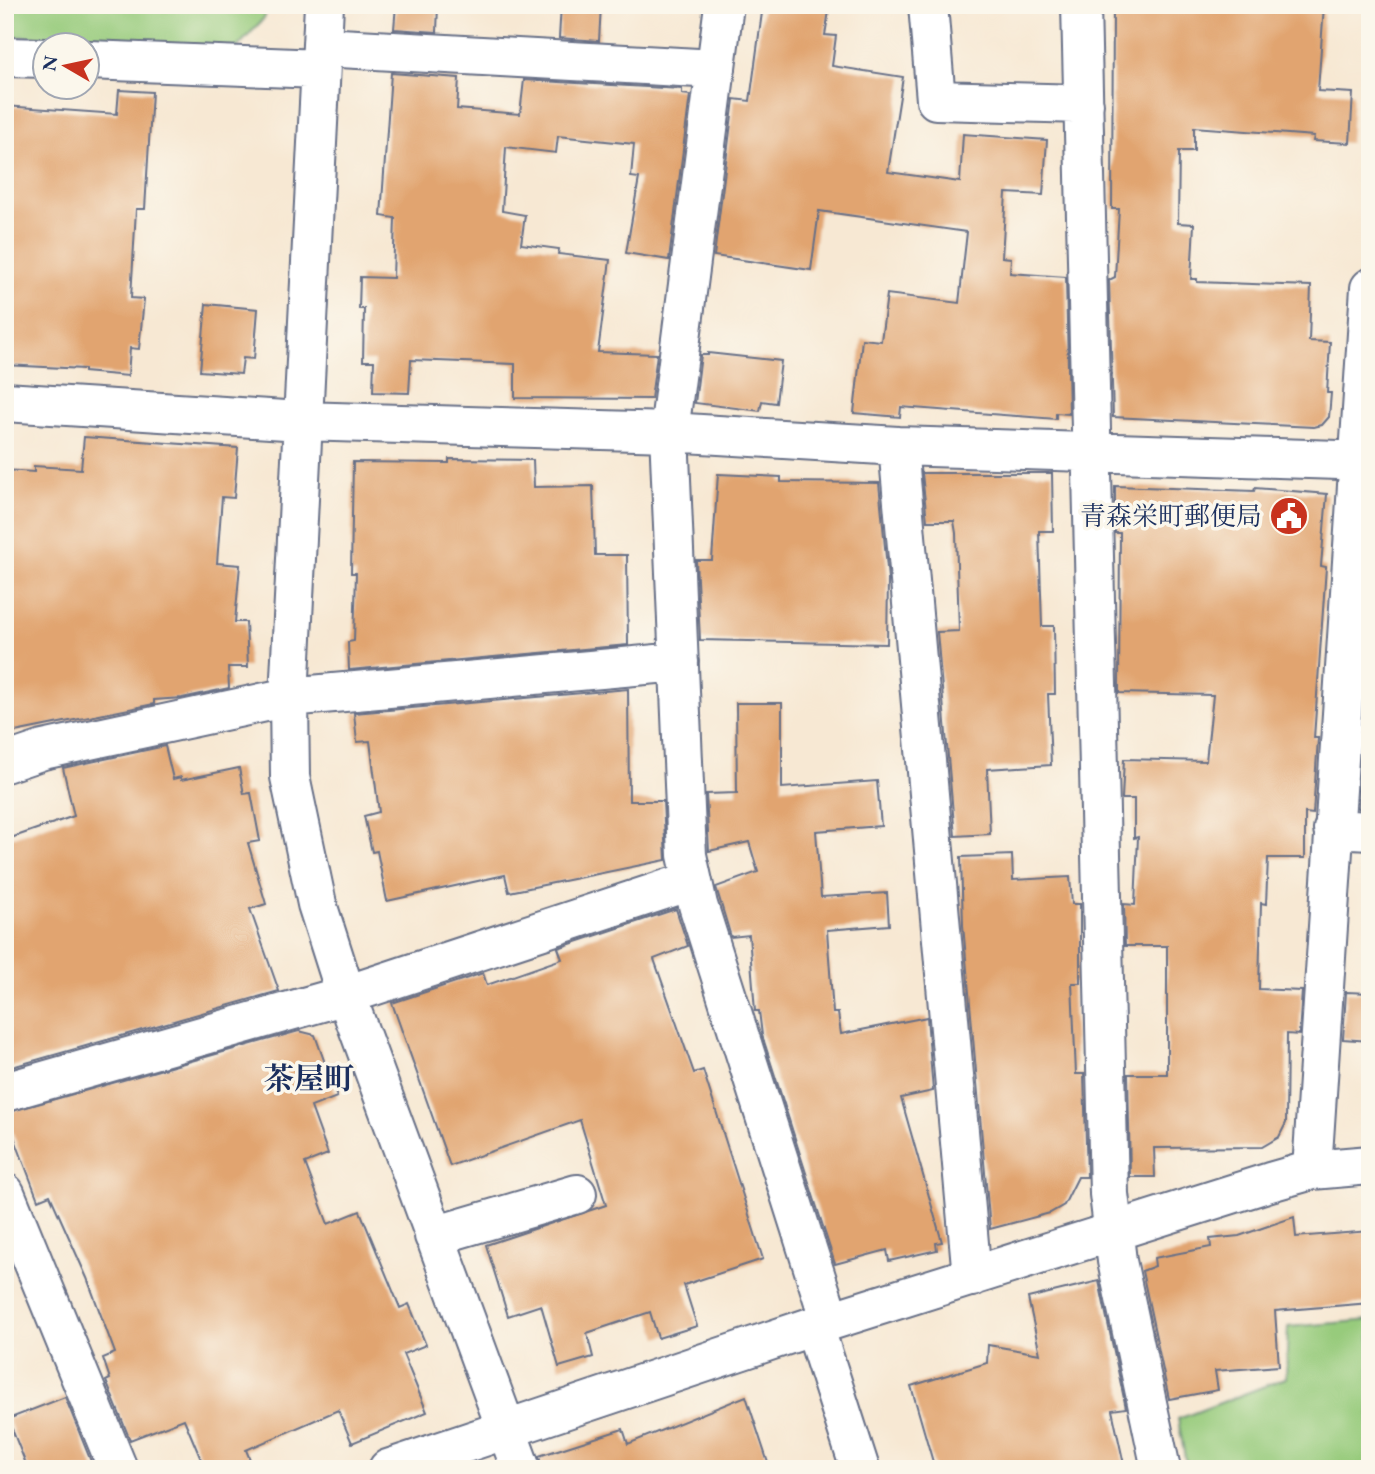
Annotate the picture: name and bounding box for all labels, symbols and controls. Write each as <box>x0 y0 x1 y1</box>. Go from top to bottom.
north arrow <box>32 32 102 102</box>
text: N <box>36 53 63 73</box>
public building icon: 青森栄町郵便局 <box>1268 495 1310 537</box>
place label: 青森栄町郵便局 <box>1080 499 1262 533</box>
district label: 茶屋町 <box>264 1059 354 1098</box>

